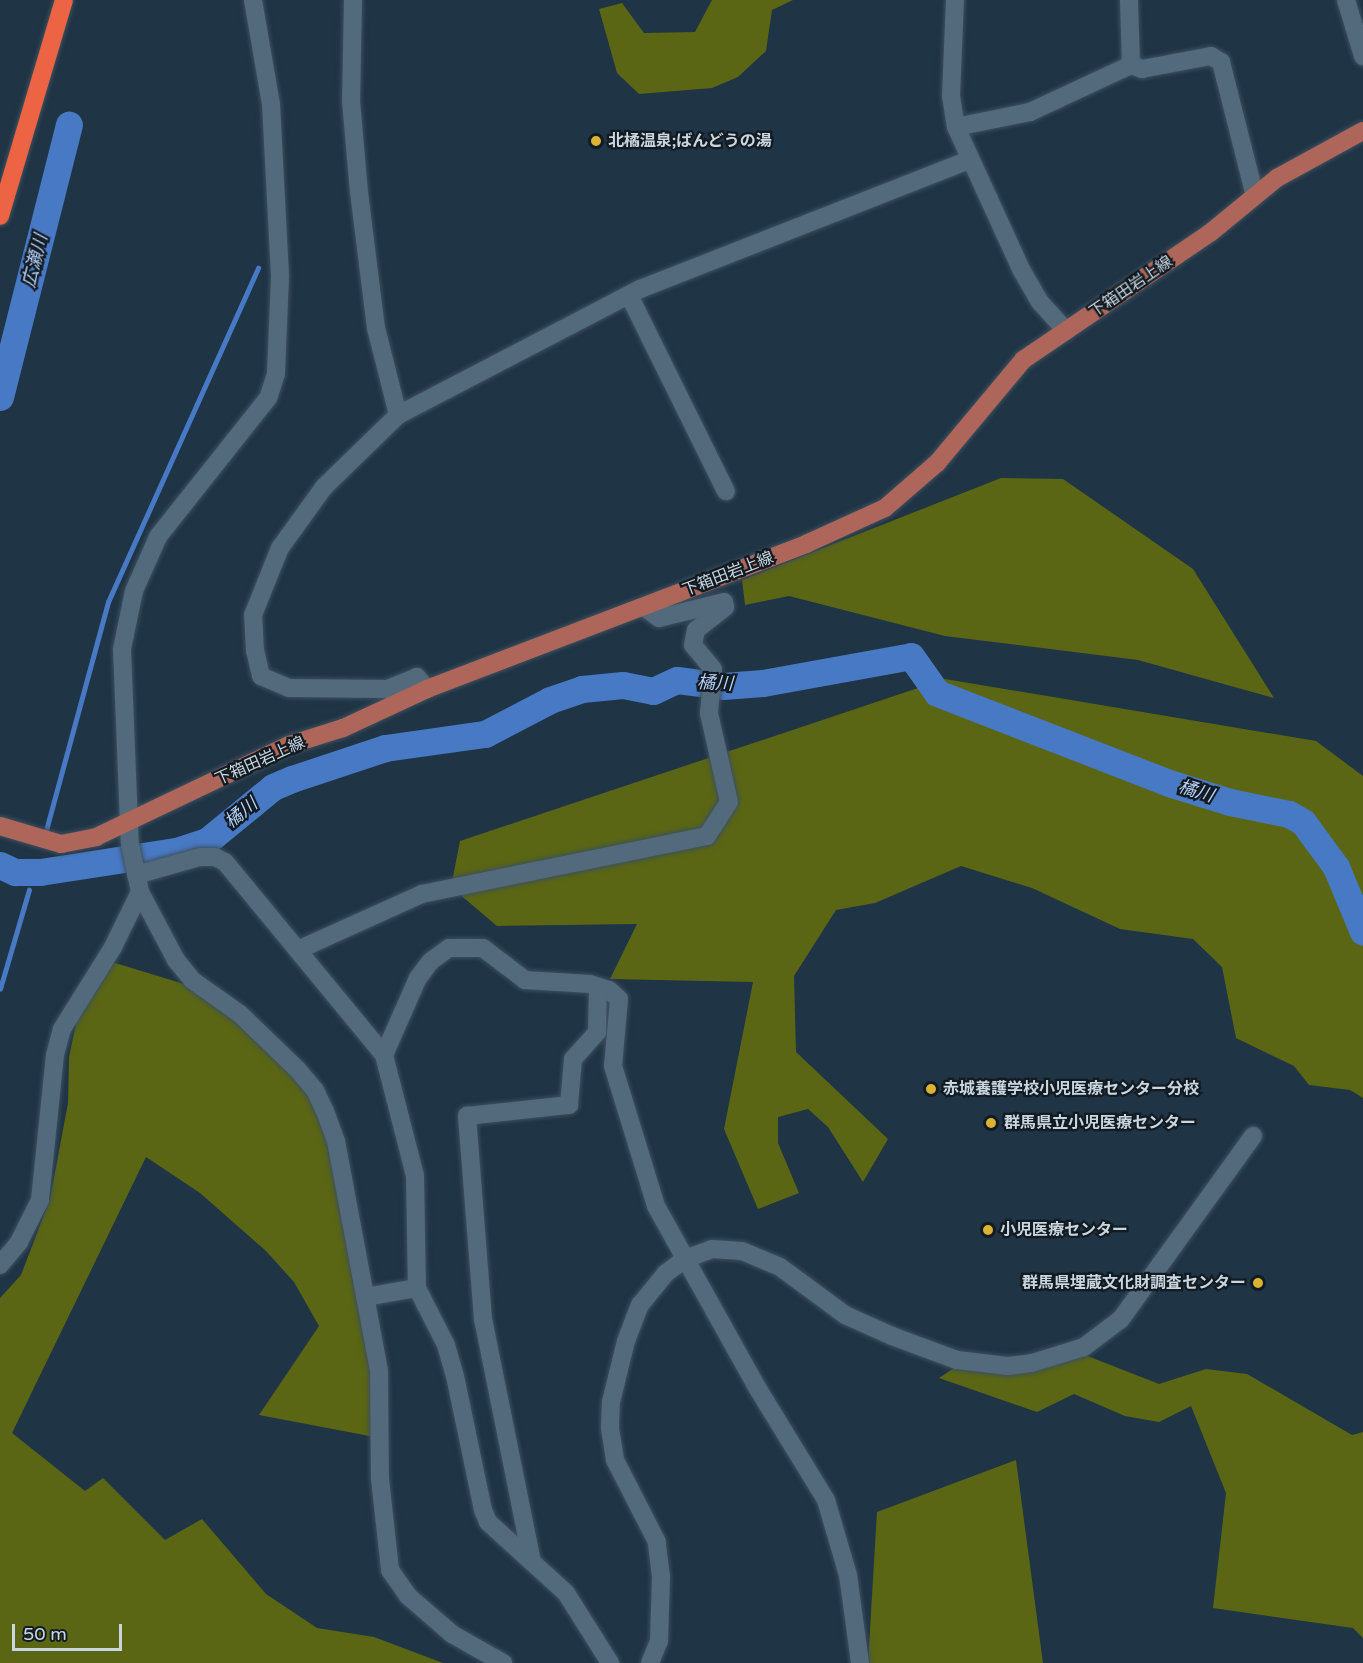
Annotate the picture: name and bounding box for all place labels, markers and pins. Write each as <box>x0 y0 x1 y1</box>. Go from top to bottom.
place label: 北橘温泉;ばんどうの湯 <box>608 131 772 151</box>
marker: 北橘温泉;ばんどうの湯 <box>589 134 603 148</box>
place label: 赤城養護学校小児医療センター分校 <box>943 1079 1199 1099</box>
marker: 赤城養護学校小児医療センター分校 <box>924 1082 938 1096</box>
place label: 群馬県立小児医療センター <box>1004 1113 1196 1133</box>
marker: 群馬県立小児医療センター <box>982 1114 1000 1132</box>
place label: 小児医療センター <box>1000 1220 1128 1240</box>
marker: 小児医療センター <box>981 1223 995 1237</box>
place label: 群馬県埋蔵文化財調査センター <box>1022 1273 1246 1293</box>
marker: 群馬県埋蔵文化財調査センター <box>1251 1276 1265 1290</box>

